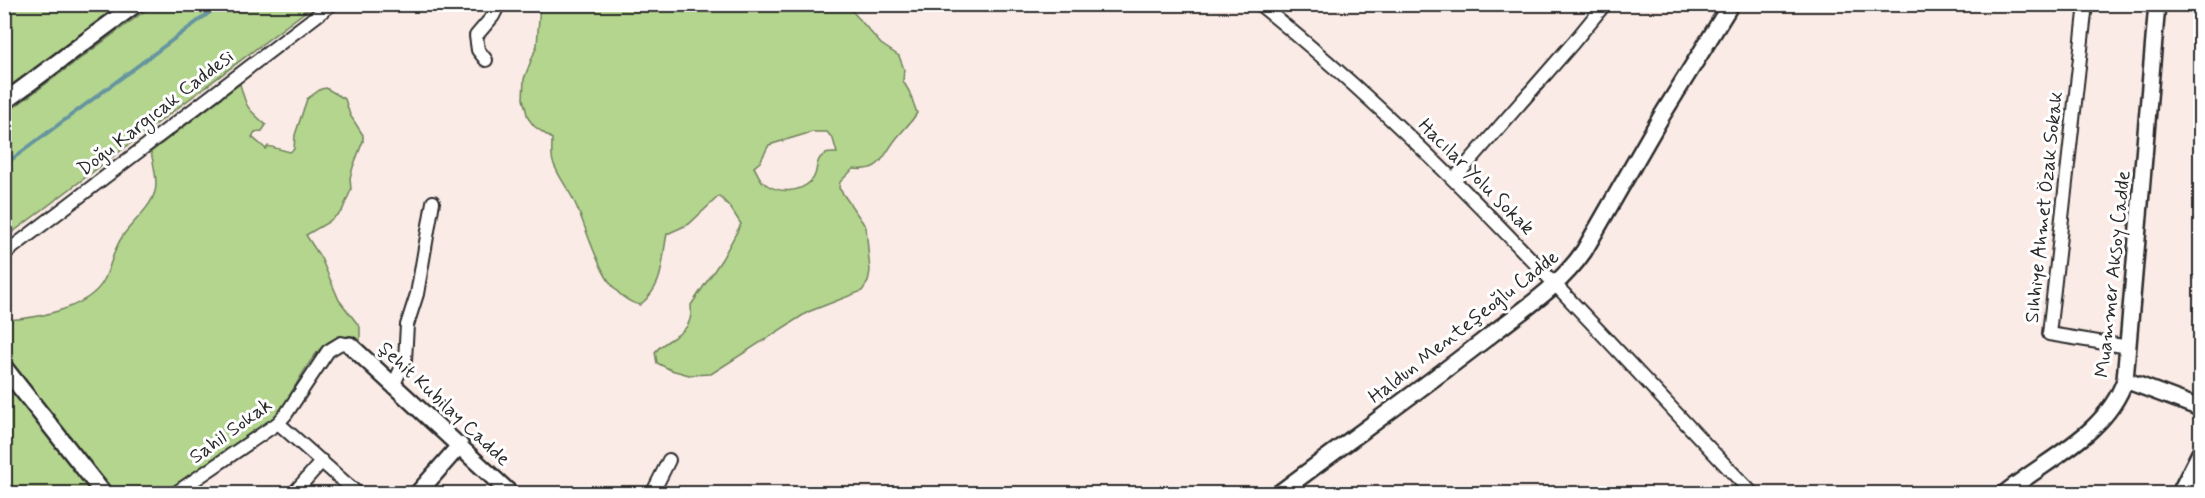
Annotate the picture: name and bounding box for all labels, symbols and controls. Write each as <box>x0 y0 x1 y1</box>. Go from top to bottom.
street label: Doğu Kargıcak Caddesi <box>72 44 240 184</box>
street label: Sıhhiye Ahmet Özak Sokak <box>2019 90 2070 324</box>
street label: Hacılar Yolu Sokak <box>1412 113 1540 241</box>
street label: Muammer Aksoy Cadde <box>2089 169 2138 379</box>
street label: Haldun Menteşeoğlu Cadde <box>1363 244 1565 410</box>
street label: Şehit Kubilay Cadde <box>372 336 516 473</box>
street label: Sahil Sokak <box>184 392 278 470</box>

